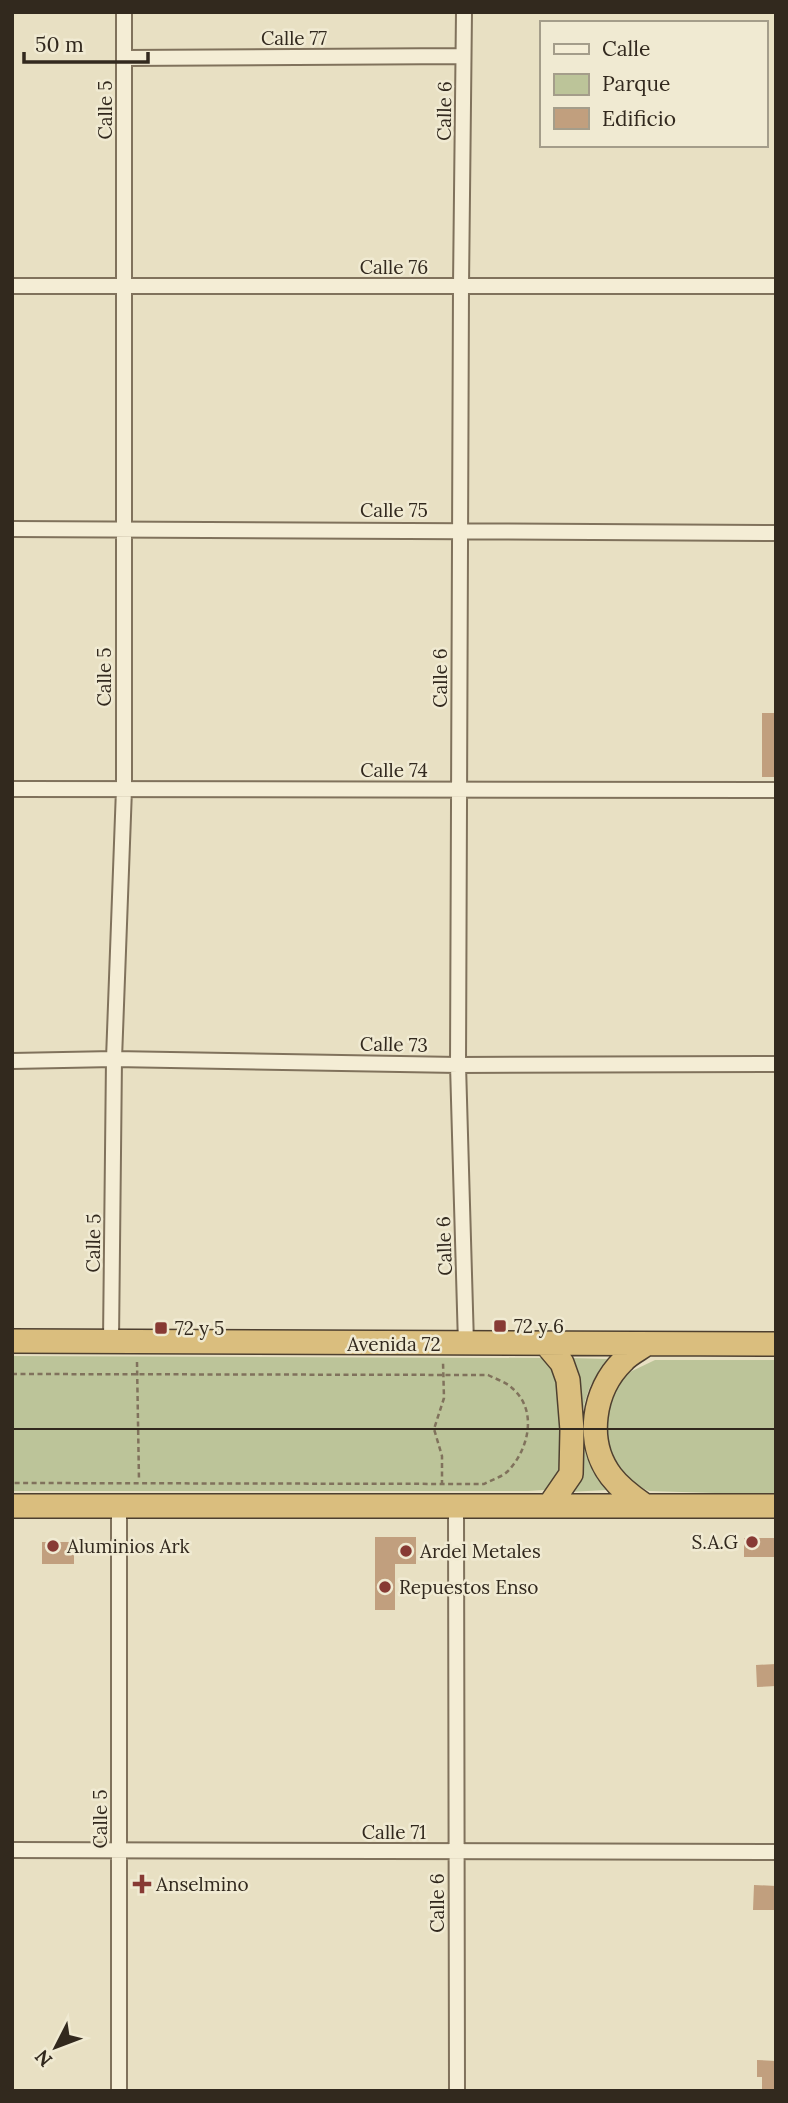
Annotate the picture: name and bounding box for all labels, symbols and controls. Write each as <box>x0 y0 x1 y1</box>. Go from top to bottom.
scale bar <box>24 21 149 65</box>
legend <box>540 21 767 147</box>
street label: Calle 77 <box>261 26 327 50</box>
text: 50 m <box>35 31 84 58</box>
text: Calle <box>602 35 650 62</box>
text: Parque <box>602 70 670 97</box>
street label: Calle 5 <box>93 80 117 140</box>
street label: Calle 6 <box>431 81 457 141</box>
text: Edificio <box>602 105 676 132</box>
street label: Calle 76 <box>360 255 428 279</box>
street label: Calle 75 <box>360 498 428 522</box>
street label: Calle 5 <box>92 647 116 707</box>
street label: Calle 6 <box>428 648 452 708</box>
street label: Calle 74 <box>360 758 428 782</box>
street label: Calle 73 <box>360 1031 428 1057</box>
street label: Calle 5 <box>80 1213 106 1273</box>
street label: Calle 6 <box>431 1216 457 1276</box>
place label: 72 y 6 <box>514 1314 564 1338</box>
place label: 72 y 5 <box>175 1316 224 1340</box>
marker: 72 y 6 <box>492 1318 508 1334</box>
marker: 72 y 5 <box>153 1320 169 1336</box>
street label: Avenida 72 <box>346 1332 441 1356</box>
place label: S.A.G <box>691 1530 739 1554</box>
place label: Aluminios Ark <box>66 1534 191 1558</box>
marker: S.A.G <box>744 1534 760 1550</box>
marker: Aluminios Ark <box>45 1538 61 1554</box>
place label: Ardel Metales <box>419 1539 541 1563</box>
marker: Ardel Metales <box>398 1543 414 1559</box>
place label: Repuestos Enso <box>399 1575 538 1599</box>
marker: Repuestos Enso <box>377 1579 393 1595</box>
street label: Calle 5 <box>88 1789 112 1849</box>
street label: Calle 71 <box>362 1820 426 1844</box>
place label: Anselmino <box>155 1872 249 1896</box>
street label: Calle 6 <box>425 1873 449 1933</box>
marker: Anselmino <box>134 1876 150 1892</box>
north arrow <box>21 2012 91 2082</box>
text: N <box>29 2045 57 2072</box>

